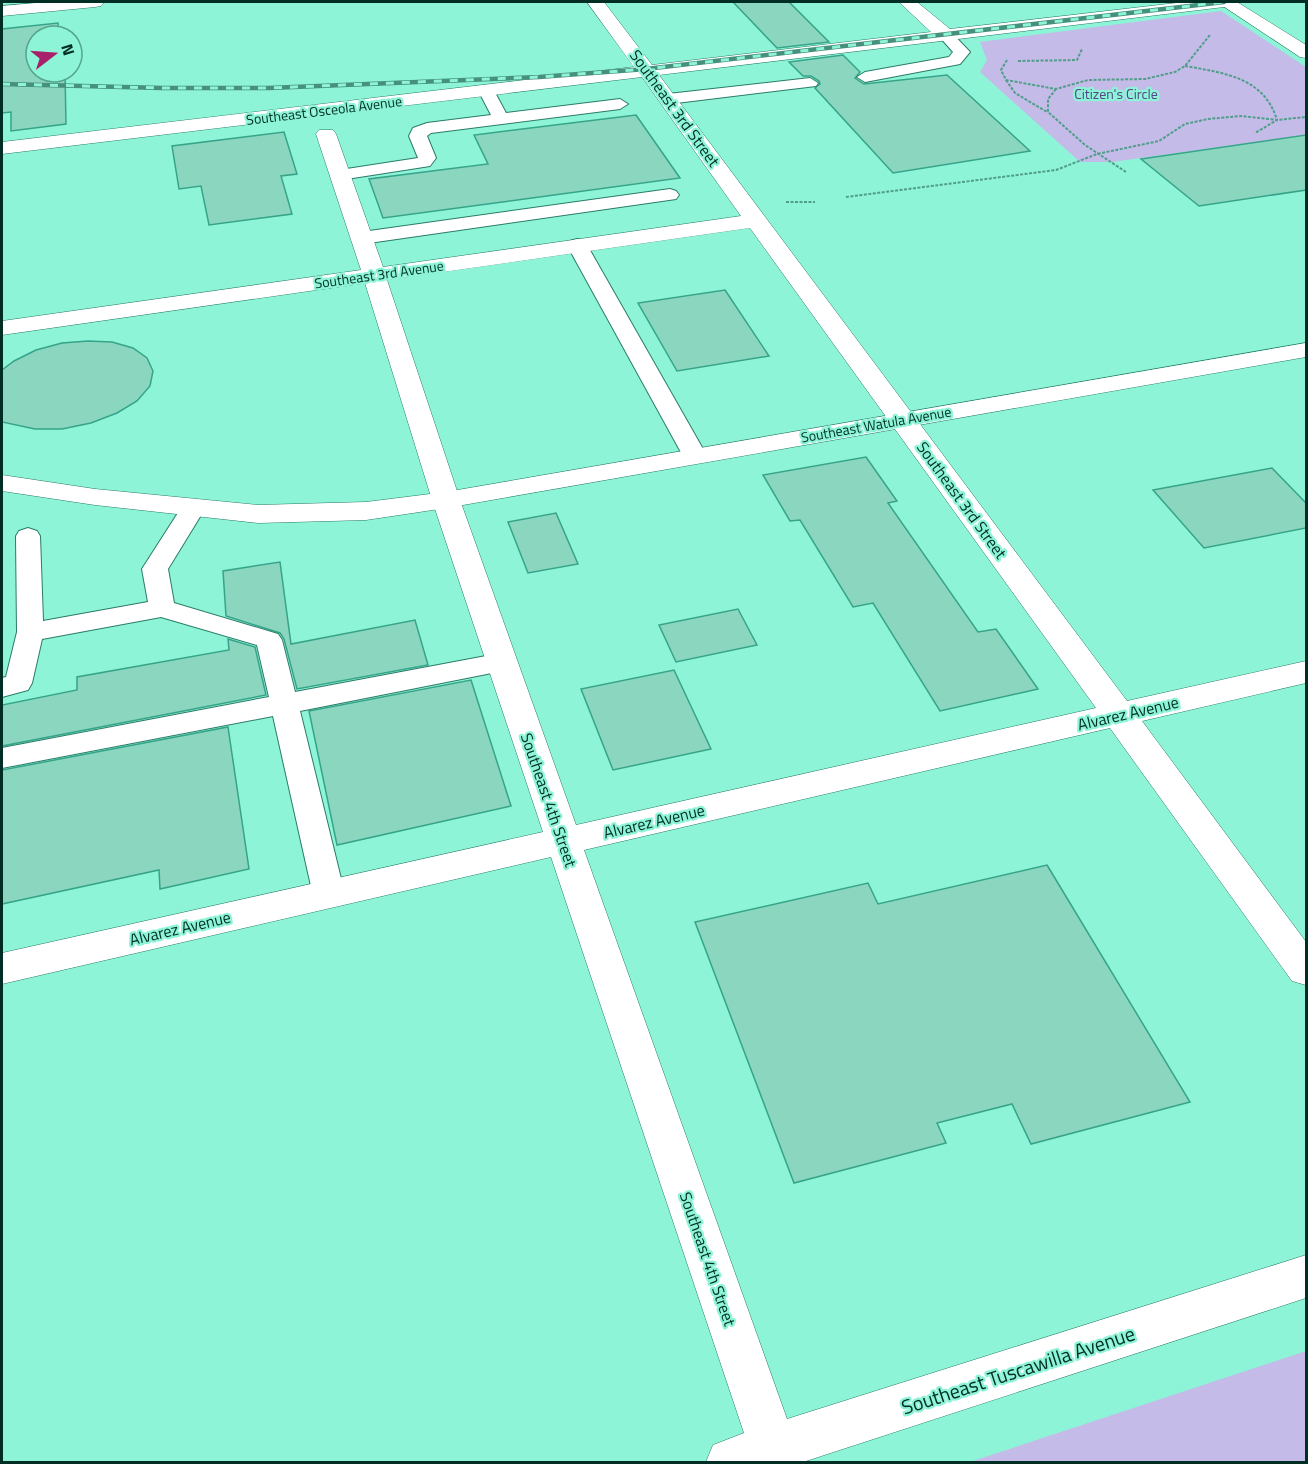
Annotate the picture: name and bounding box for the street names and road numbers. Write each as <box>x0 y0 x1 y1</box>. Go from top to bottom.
street label: Southeast 3rd Street <box>624 44 726 172</box>
street label: Southeast Osceola Avenue <box>245 90 403 130</box>
street label: Southeast 3rd Avenue <box>313 255 445 293</box>
street label: Southeast Watula Avenue <box>799 400 953 448</box>
street label: Southeast 3rd Street <box>911 436 1013 564</box>
street label: Alvarez Avenue <box>1075 690 1181 736</box>
street label: Southeast 4th Street <box>515 730 583 871</box>
street label: Alvarez Avenue <box>601 798 707 844</box>
street label: Alvarez Avenue <box>127 905 233 951</box>
street label: Southeast 4th Street <box>674 1189 742 1330</box>
street label: Southeast Tuscawilla Avenue <box>897 1318 1139 1422</box>

